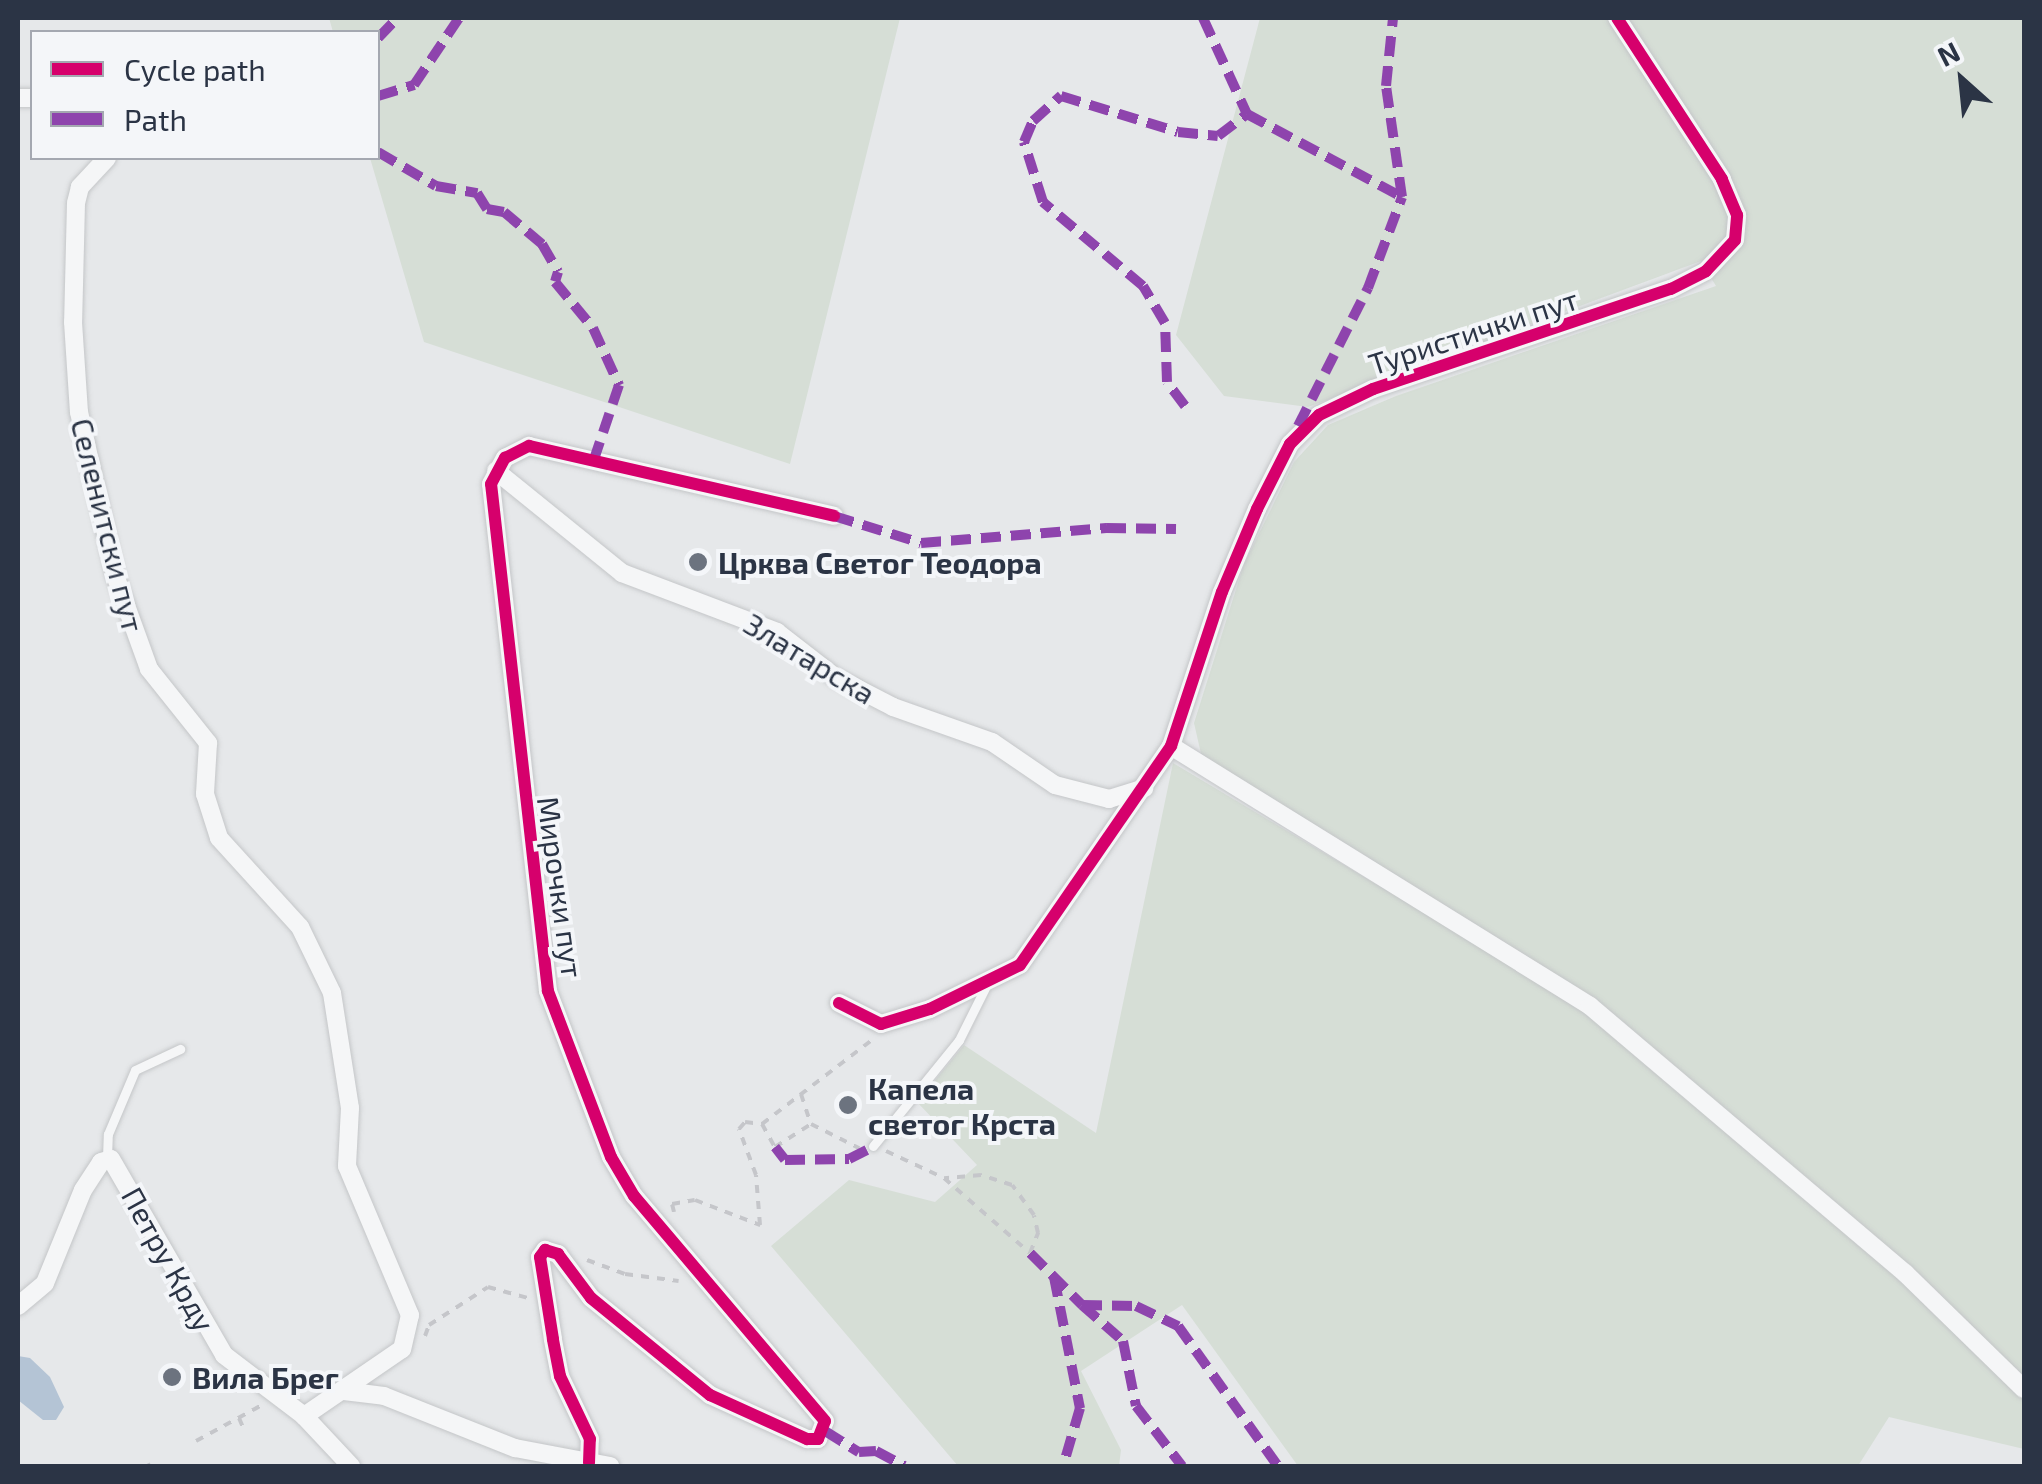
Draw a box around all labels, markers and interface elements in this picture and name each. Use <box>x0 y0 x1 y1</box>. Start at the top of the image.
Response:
legend <box>30 30 380 160</box>
north arrow <box>1912 30 2012 130</box>
text: N <box>1932 34 1965 73</box>
text: Cycle path <box>124 51 266 87</box>
text: Path <box>124 101 187 137</box>
street label: Туристички пут <box>1364 280 1582 382</box>
street label: Селенитски пут <box>64 415 152 635</box>
place label: Црква Светог Теодора <box>718 544 1042 580</box>
marker: Црква Светог Теодора <box>687 551 709 573</box>
street label: Златарска <box>738 605 882 711</box>
street label: Мирочки пут <box>530 794 592 980</box>
place label: Капела светог Крста <box>868 1070 1056 1140</box>
marker: Капела светог Крста <box>837 1094 859 1116</box>
street label: Петру Крду <box>115 1181 223 1337</box>
place label: Вила Брег <box>192 1359 339 1395</box>
marker: Вила Брег <box>161 1366 183 1388</box>

